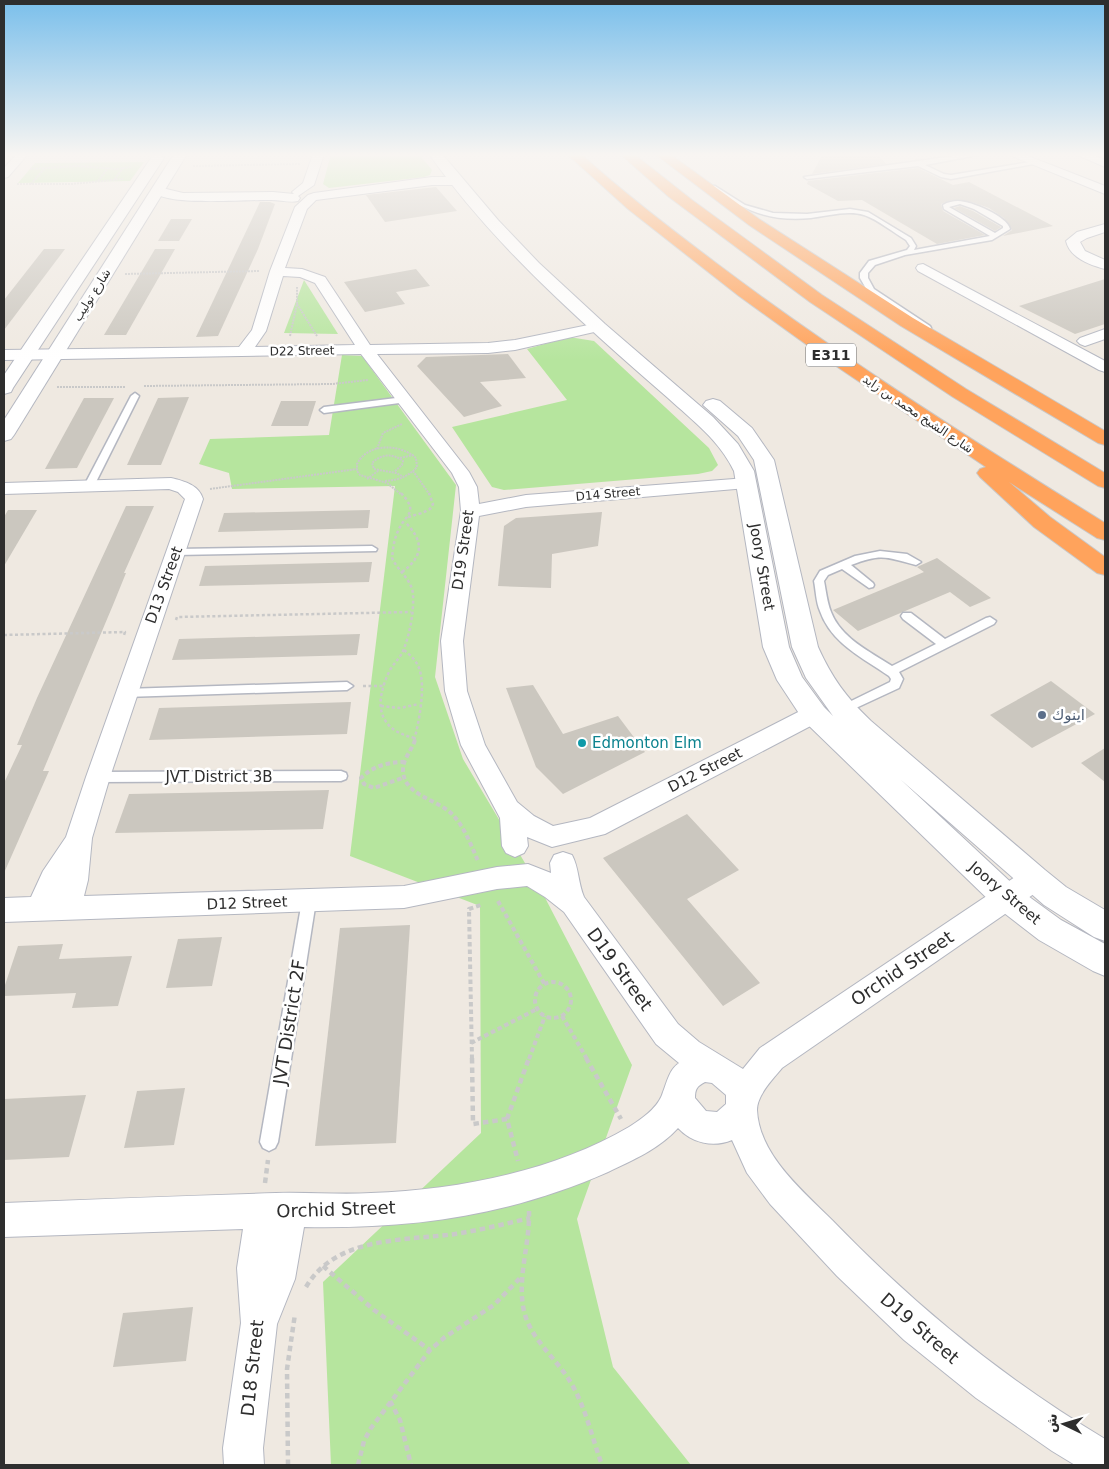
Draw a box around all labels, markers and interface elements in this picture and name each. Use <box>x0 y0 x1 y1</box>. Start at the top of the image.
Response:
street label: شارع توليب <box>70 266 114 324</box>
street label: D22 Street <box>269 343 335 359</box>
road number: E311 <box>806 344 856 366</box>
street label: شارع الشيخ محمد بن زايد <box>860 372 976 457</box>
street label: D14 Street <box>575 484 641 504</box>
street label: D19 Street <box>448 509 478 591</box>
street label: Joory Street <box>745 521 779 612</box>
street label: D13 Street <box>142 544 186 626</box>
place label: اينوك <box>1052 706 1085 724</box>
marker: اينوك <box>1036 709 1048 721</box>
place label: Edmonton Elm <box>592 734 702 752</box>
marker: Edmonton Elm <box>576 737 588 749</box>
street label: D12 Street <box>665 744 745 796</box>
street label: JVT District 3B <box>164 768 273 786</box>
street label: Joory Street <box>965 857 1045 928</box>
street label: D12 Street <box>206 893 288 913</box>
street label: D19 Street <box>583 924 657 1014</box>
street label: Orchid Street <box>847 926 957 1010</box>
street label: JVT District 2F <box>269 958 309 1087</box>
street label: Orchid Street <box>276 1196 396 1222</box>
street label: D19 Street <box>876 1288 964 1368</box>
street label: D18 Street <box>236 1319 268 1417</box>
north arrow <box>1039 1399 1089 1449</box>
text: ش <box>1042 1413 1060 1433</box>

